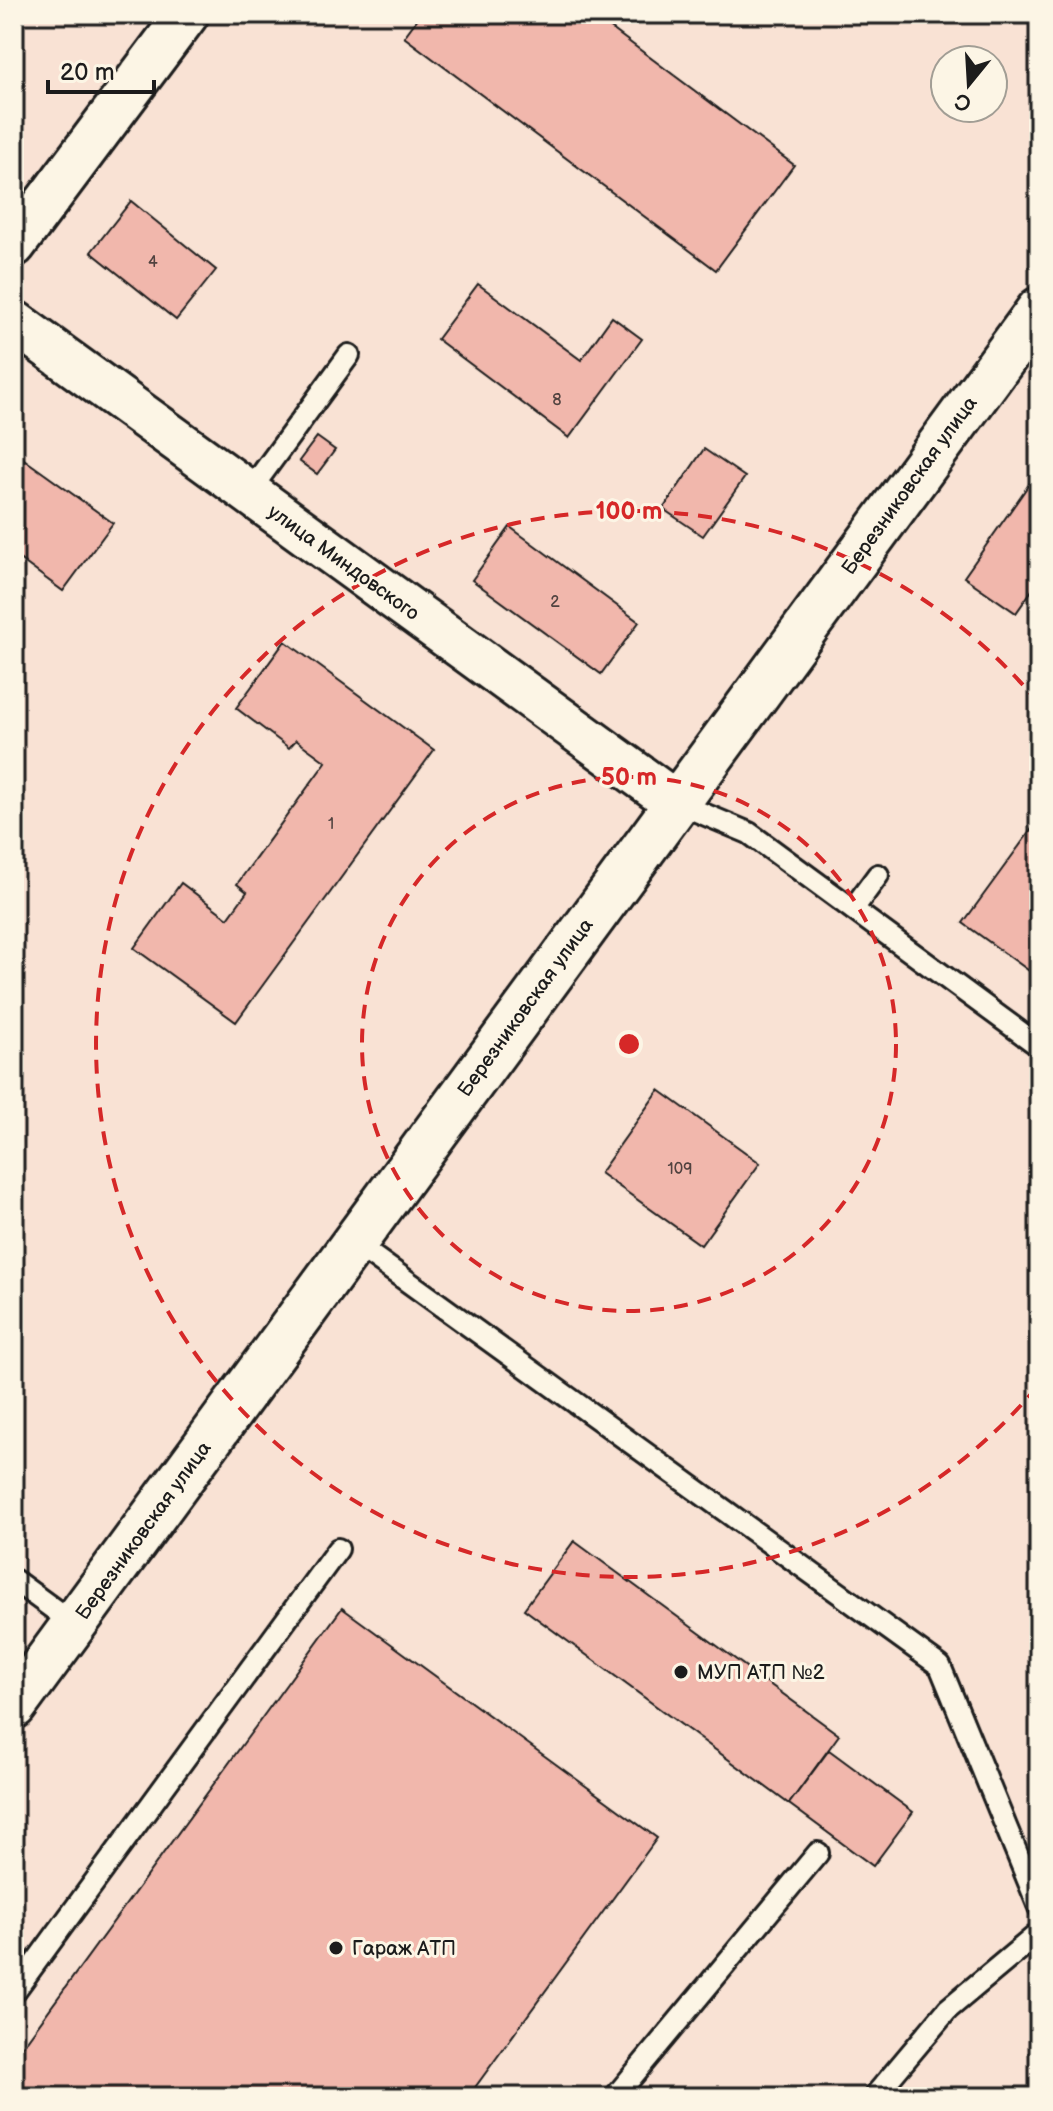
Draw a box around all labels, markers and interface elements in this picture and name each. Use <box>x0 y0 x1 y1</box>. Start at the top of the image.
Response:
scale bar <box>48 44 154 94</box>
north arrow <box>929 44 1009 124</box>
text: 20 m <box>60 58 115 87</box>
text: С <box>952 86 975 117</box>
house number: 4 <box>148 253 158 272</box>
house number: 8 <box>552 391 562 410</box>
street label: Березниковская улица <box>837 392 983 579</box>
text: 100 m <box>596 497 662 526</box>
street label: улица Миндовского <box>263 500 424 626</box>
house number: 2 <box>550 593 560 612</box>
text: 50 m <box>601 763 657 792</box>
house number: 1 <box>328 815 334 834</box>
street label: Березниковская улица <box>453 914 599 1101</box>
centre of rings <box>615 1030 643 1058</box>
house number: 109 <box>668 1160 692 1179</box>
street label: Березниковская улица <box>71 1437 217 1624</box>
place label: МУП АТП №2 <box>697 1661 825 1685</box>
marker: МУП АТП №2 <box>672 1663 690 1681</box>
place label: Гараж АТП <box>352 1937 456 1961</box>
marker: Гараж АТП <box>327 1939 345 1957</box>

